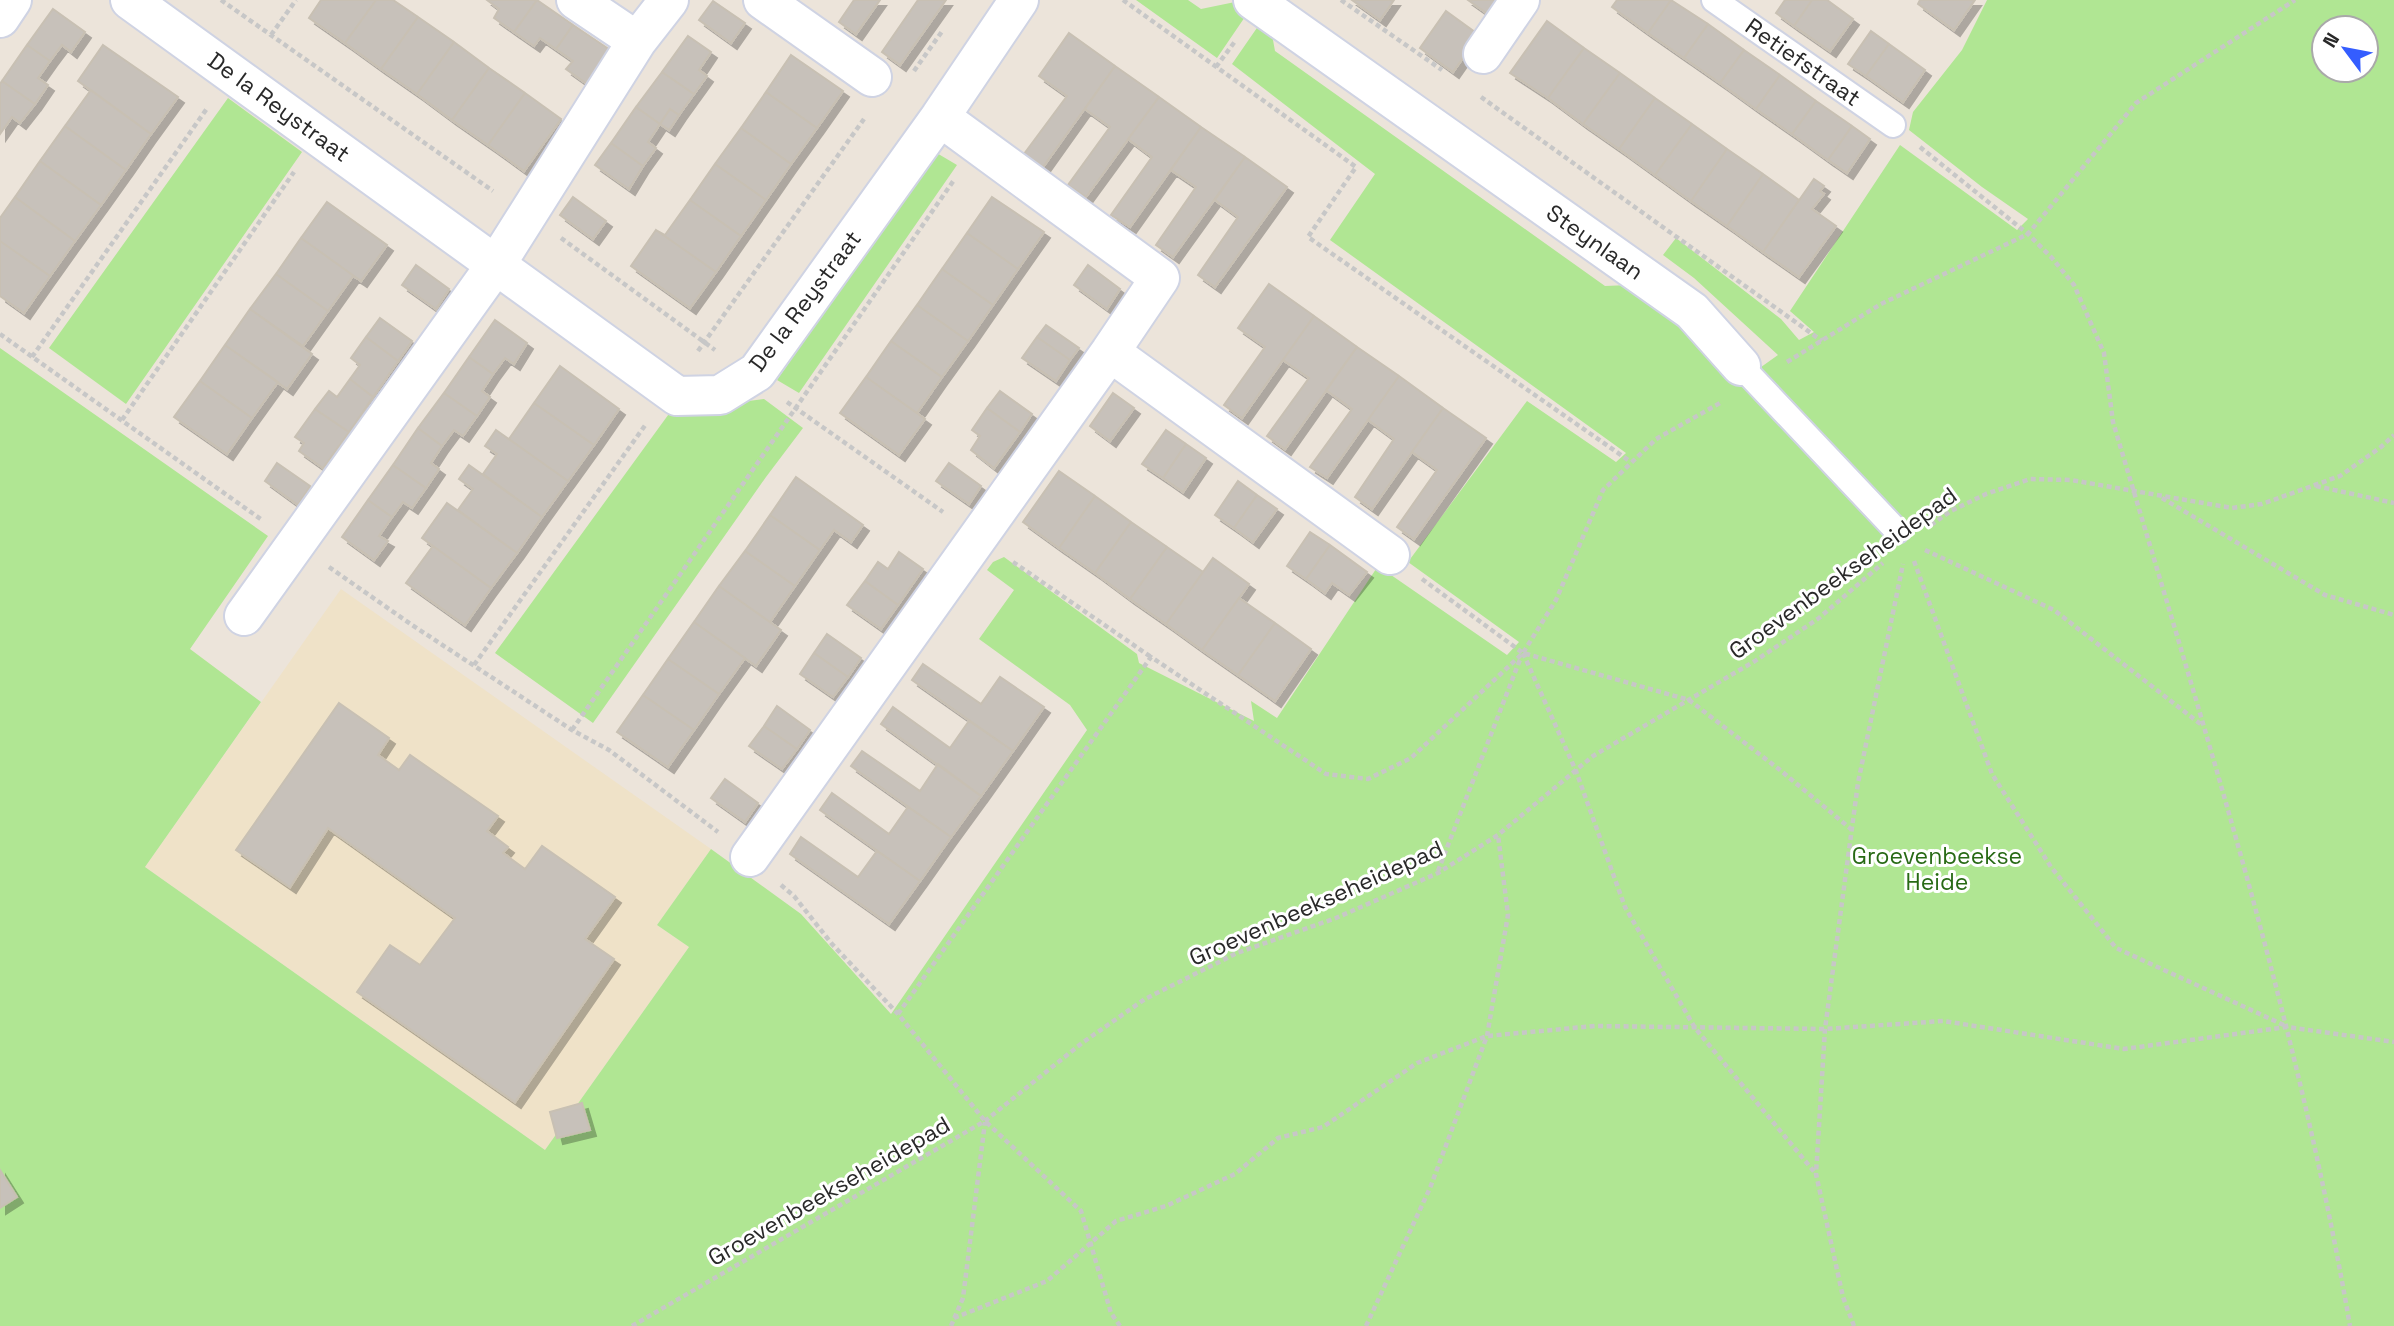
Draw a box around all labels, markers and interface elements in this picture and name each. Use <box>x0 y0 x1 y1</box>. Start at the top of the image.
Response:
street label: Retiefstraat <box>1739 11 1867 113</box>
north arrow <box>2310 14 2380 84</box>
text: N <box>2317 28 2345 52</box>
street label: De la Reystraat <box>202 45 356 169</box>
street label: Steynlaan <box>1540 198 1650 286</box>
street label: De la Reystraat <box>742 225 868 377</box>
street label: Groevenbeekseheidepad <box>1723 480 1963 666</box>
street label: Groevenbeekseheidepad <box>1184 833 1448 973</box>
park label: Groevenbeekse Heide <box>1852 841 2022 897</box>
street label: Groevenbeekseheidepad <box>703 1109 955 1273</box>

